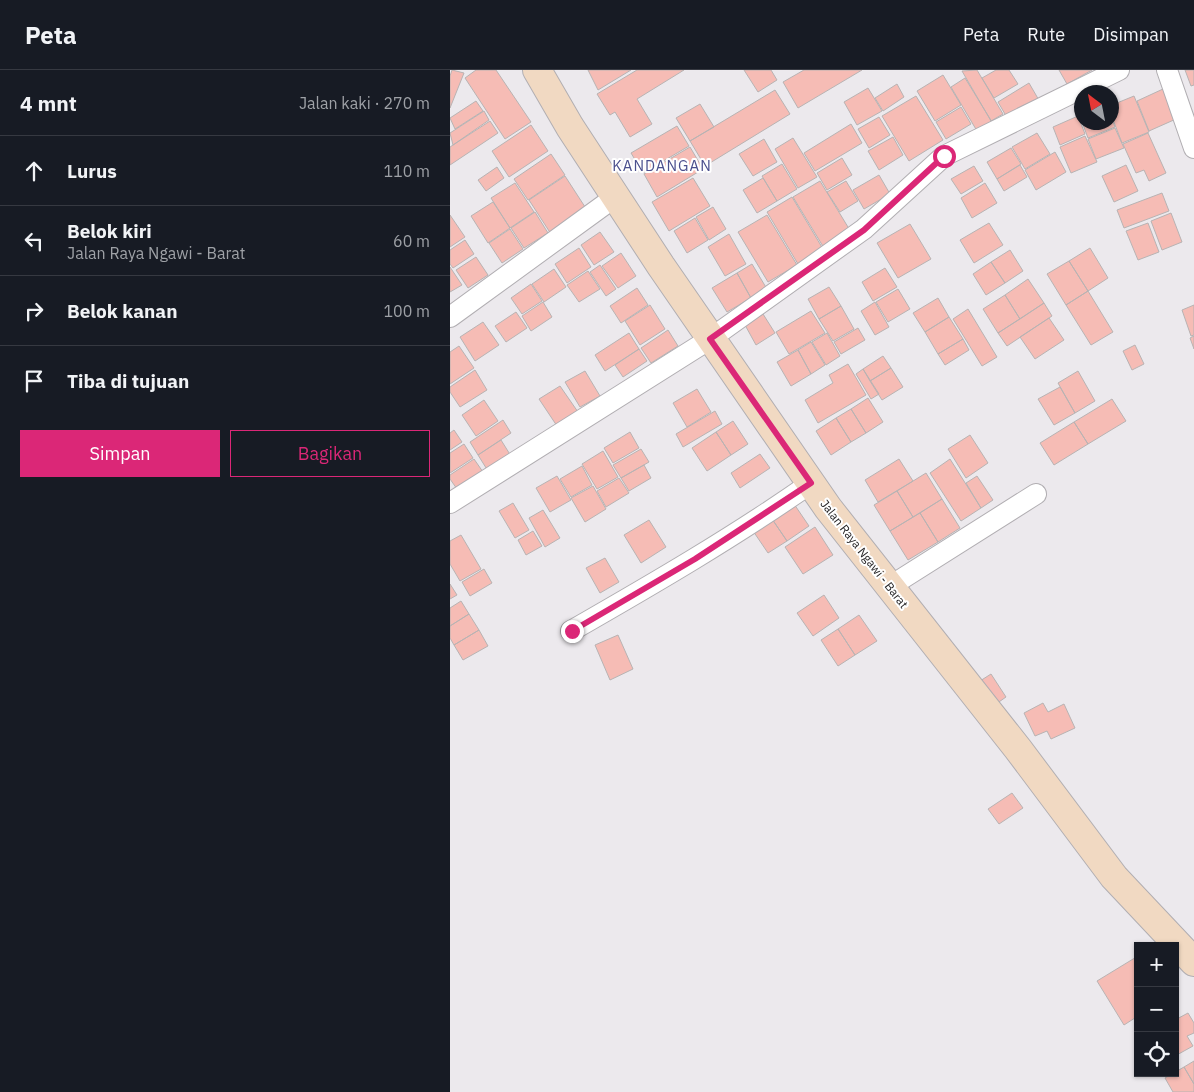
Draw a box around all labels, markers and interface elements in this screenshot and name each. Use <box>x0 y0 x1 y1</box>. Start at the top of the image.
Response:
text: Peta <box>25 19 77 51</box>
text: Peta <box>963 23 999 46</box>
text: Rute <box>1027 23 1065 46</box>
text: Disimpan <box>1093 23 1169 46</box>
north arrow <box>1074 85 1119 130</box>
text: 4 mnt <box>20 89 77 117</box>
text: Jalan kaki · 270 m <box>299 93 430 113</box>
route start <box>933 145 956 168</box>
district label: KANDANGAN <box>612 156 712 175</box>
icon: ahead <box>20 157 48 185</box>
text: Lurus <box>67 159 117 183</box>
text: 110 m <box>383 161 430 181</box>
text: Belok kiri <box>67 219 152 243</box>
icon: left <box>20 227 48 255</box>
text: 60 m <box>393 231 430 251</box>
text: Jalan Raya Ngawi - Barat <box>67 243 245 263</box>
icon: right <box>20 297 48 325</box>
text: Belok kanan <box>67 299 178 323</box>
text: 100 m <box>383 301 430 321</box>
icon: arrive <box>20 367 48 395</box>
text: Tiba di tujuan <box>67 369 189 393</box>
button: Simpan <box>20 430 220 477</box>
button: Bagikan <box>230 430 430 477</box>
street label: Jalan Raya Ngawi - Barat <box>817 496 912 611</box>
route end <box>561 620 584 643</box>
map controls <box>1134 942 1179 1077</box>
button: + <box>1134 942 1179 987</box>
button: − <box>1134 987 1179 1032</box>
button: locate <box>1134 1032 1179 1077</box>

